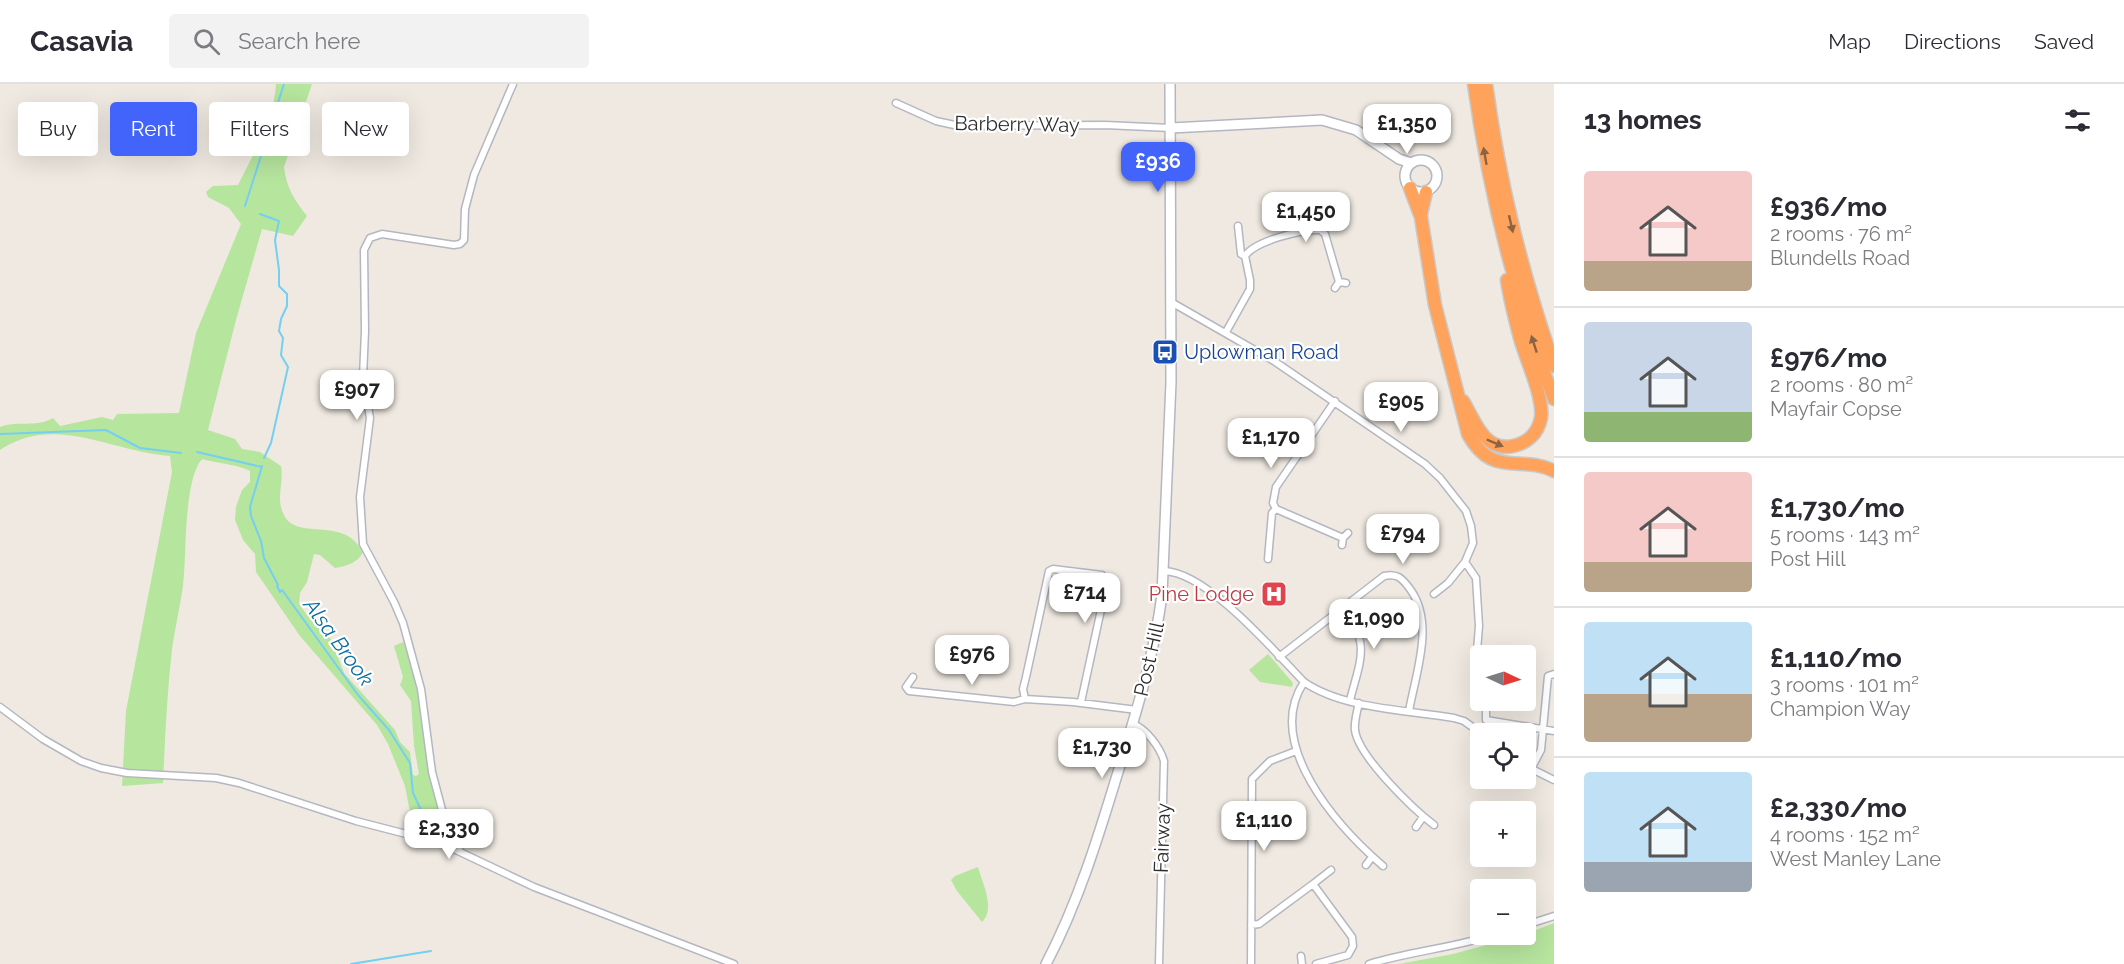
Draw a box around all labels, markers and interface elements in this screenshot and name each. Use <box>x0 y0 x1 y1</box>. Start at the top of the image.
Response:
search box <box>169 14 589 68</box>
text: Casavia <box>30 25 133 58</box>
icon: search <box>190 25 223 58</box>
text: Search here <box>238 28 360 54</box>
text: Map <box>1828 29 1871 54</box>
text: Directions <box>1904 29 2001 54</box>
text: Saved <box>2034 29 2094 54</box>
chip: Buy <box>18 102 98 156</box>
chip: Rent <box>110 102 197 156</box>
chip: Filters <box>209 102 310 156</box>
chip: New <box>322 102 409 156</box>
pin: £1,350 <box>1358 104 1456 155</box>
icon: filters <box>2061 104 2094 137</box>
text: 13 homes <box>1584 105 1702 135</box>
street label: Barberry Way <box>954 111 1080 137</box>
text: £1,350 <box>1377 111 1437 135</box>
pin: £936 <box>1122 142 1194 193</box>
one-way arrow <box>1480 146 1489 165</box>
text: £936 <box>1135 149 1181 173</box>
pin: £1,450 <box>1257 192 1355 243</box>
text: £936/mo <box>1770 192 1887 222</box>
icon: home <box>1632 195 1704 267</box>
text: £1,450 <box>1276 199 1336 223</box>
one-way arrow <box>1506 215 1516 233</box>
text: 2 rooms · 76 m² <box>1770 222 1912 246</box>
text: Blundells Road <box>1770 246 1910 270</box>
one-way arrow <box>1529 335 1538 353</box>
bus stop icon: Uplowman Road <box>1150 337 1180 367</box>
place label: Uplowman Road <box>1184 340 1339 364</box>
text: £976/mo <box>1770 343 1887 373</box>
icon: home <box>1632 346 1704 418</box>
pin: £907 <box>321 370 393 421</box>
text: 2 rooms · 80 m² <box>1770 373 1913 397</box>
text: £907 <box>334 377 380 401</box>
pin: £905 <box>1365 382 1437 433</box>
text: £905 <box>1378 389 1424 413</box>
text: Mayfair Copse <box>1770 397 1902 421</box>
pin: £1,170 <box>1222 418 1320 469</box>
text: £1,170 <box>1242 425 1300 449</box>
one-way arrow <box>1486 438 1504 448</box>
text: £1,730/mo <box>1770 493 1905 523</box>
icon: home <box>1632 496 1704 568</box>
pin: £794 <box>1367 514 1439 565</box>
text: £794 <box>1380 521 1426 545</box>
text: 5 rooms · 143 m² <box>1770 523 1920 547</box>
text: Post Hill <box>1770 547 1846 571</box>
pin: £714 <box>1049 573 1121 624</box>
hospital icon: Pine Lodge <box>1259 579 1289 609</box>
text: £714 <box>1063 580 1107 604</box>
place label: Pine Lodge <box>1149 582 1254 606</box>
water label: Alsa Brook <box>298 592 379 691</box>
pin: £1,090 <box>1325 599 1423 650</box>
text: £1,090 <box>1343 606 1405 630</box>
street label: Post Hill <box>1129 619 1169 699</box>
pin: £976 <box>936 635 1008 686</box>
text: £976 <box>949 642 995 666</box>
text: £1,110/mo <box>1770 643 1902 673</box>
north arrow <box>1470 645 1536 711</box>
map controls <box>1470 645 1536 945</box>
icon: home <box>1632 646 1704 718</box>
text: 3 rooms · 101 m² <box>1770 673 1919 697</box>
text: Champion Way <box>1770 697 1911 721</box>
button: locate <box>1470 723 1536 789</box>
pin: £1,730 <box>1053 728 1151 779</box>
text: £1,730 <box>1072 735 1132 759</box>
text: £2,330/mo <box>1770 793 1907 823</box>
icon: home <box>1632 796 1704 868</box>
pin: £1,110 <box>1215 801 1313 852</box>
button: + <box>1470 801 1536 867</box>
street label: Fairway <box>1149 802 1175 873</box>
text: £1,110 <box>1235 808 1293 832</box>
pin: £2,330 <box>400 809 498 860</box>
text: £2,330 <box>418 816 480 840</box>
text: 4 rooms · 152 m² <box>1770 823 1920 847</box>
text: West Manley Lane <box>1770 847 1941 871</box>
button: − <box>1470 879 1536 945</box>

